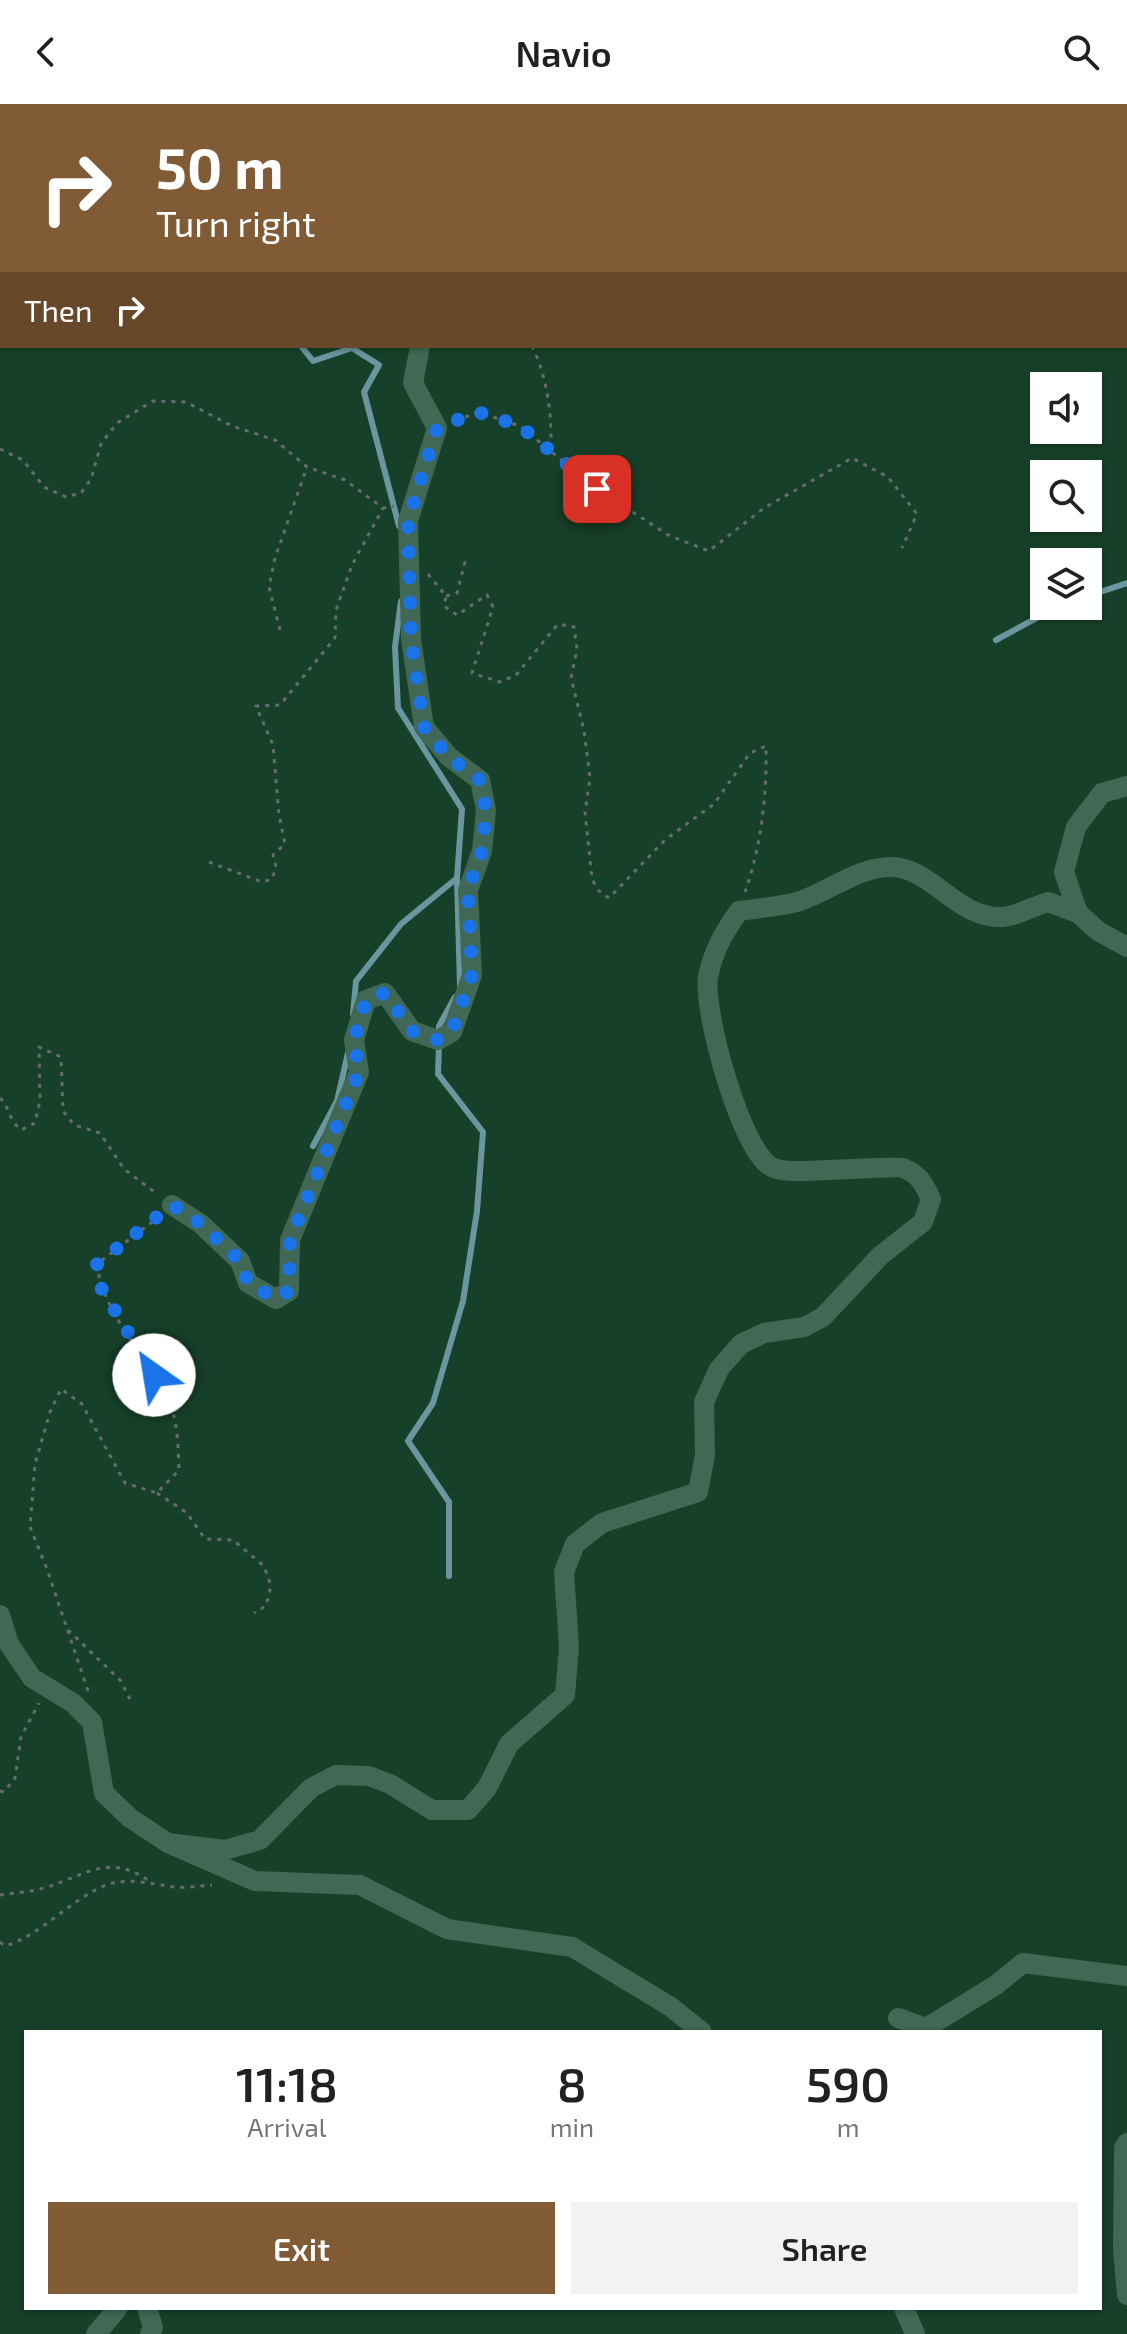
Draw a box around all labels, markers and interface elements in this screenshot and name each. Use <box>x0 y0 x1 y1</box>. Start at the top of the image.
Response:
icon: back <box>24 30 68 74</box>
icon: search <box>1059 30 1103 74</box>
text: Navio <box>515 31 612 74</box>
text: 50 m <box>156 133 284 200</box>
icon: right <box>24 136 128 240</box>
text: Turn right <box>156 201 316 244</box>
icon: right <box>108 288 152 332</box>
text: Then <box>24 292 92 328</box>
map controls <box>1030 372 1102 620</box>
button: sound <box>1030 372 1102 444</box>
pin <box>563 455 631 523</box>
button: search <box>1030 460 1102 532</box>
icon: arrive <box>575 467 619 511</box>
button: layers <box>1030 548 1102 620</box>
position arrow <box>112 1333 196 1417</box>
text: 11:18 <box>236 2054 338 2112</box>
text: 8 <box>557 2054 587 2112</box>
text: 590 <box>806 2054 890 2112</box>
text: Arrival <box>247 2111 326 2142</box>
text: min <box>550 2111 594 2142</box>
text: m <box>837 2111 859 2142</box>
button: Exit <box>48 2202 555 2294</box>
button: Share <box>571 2202 1078 2294</box>

